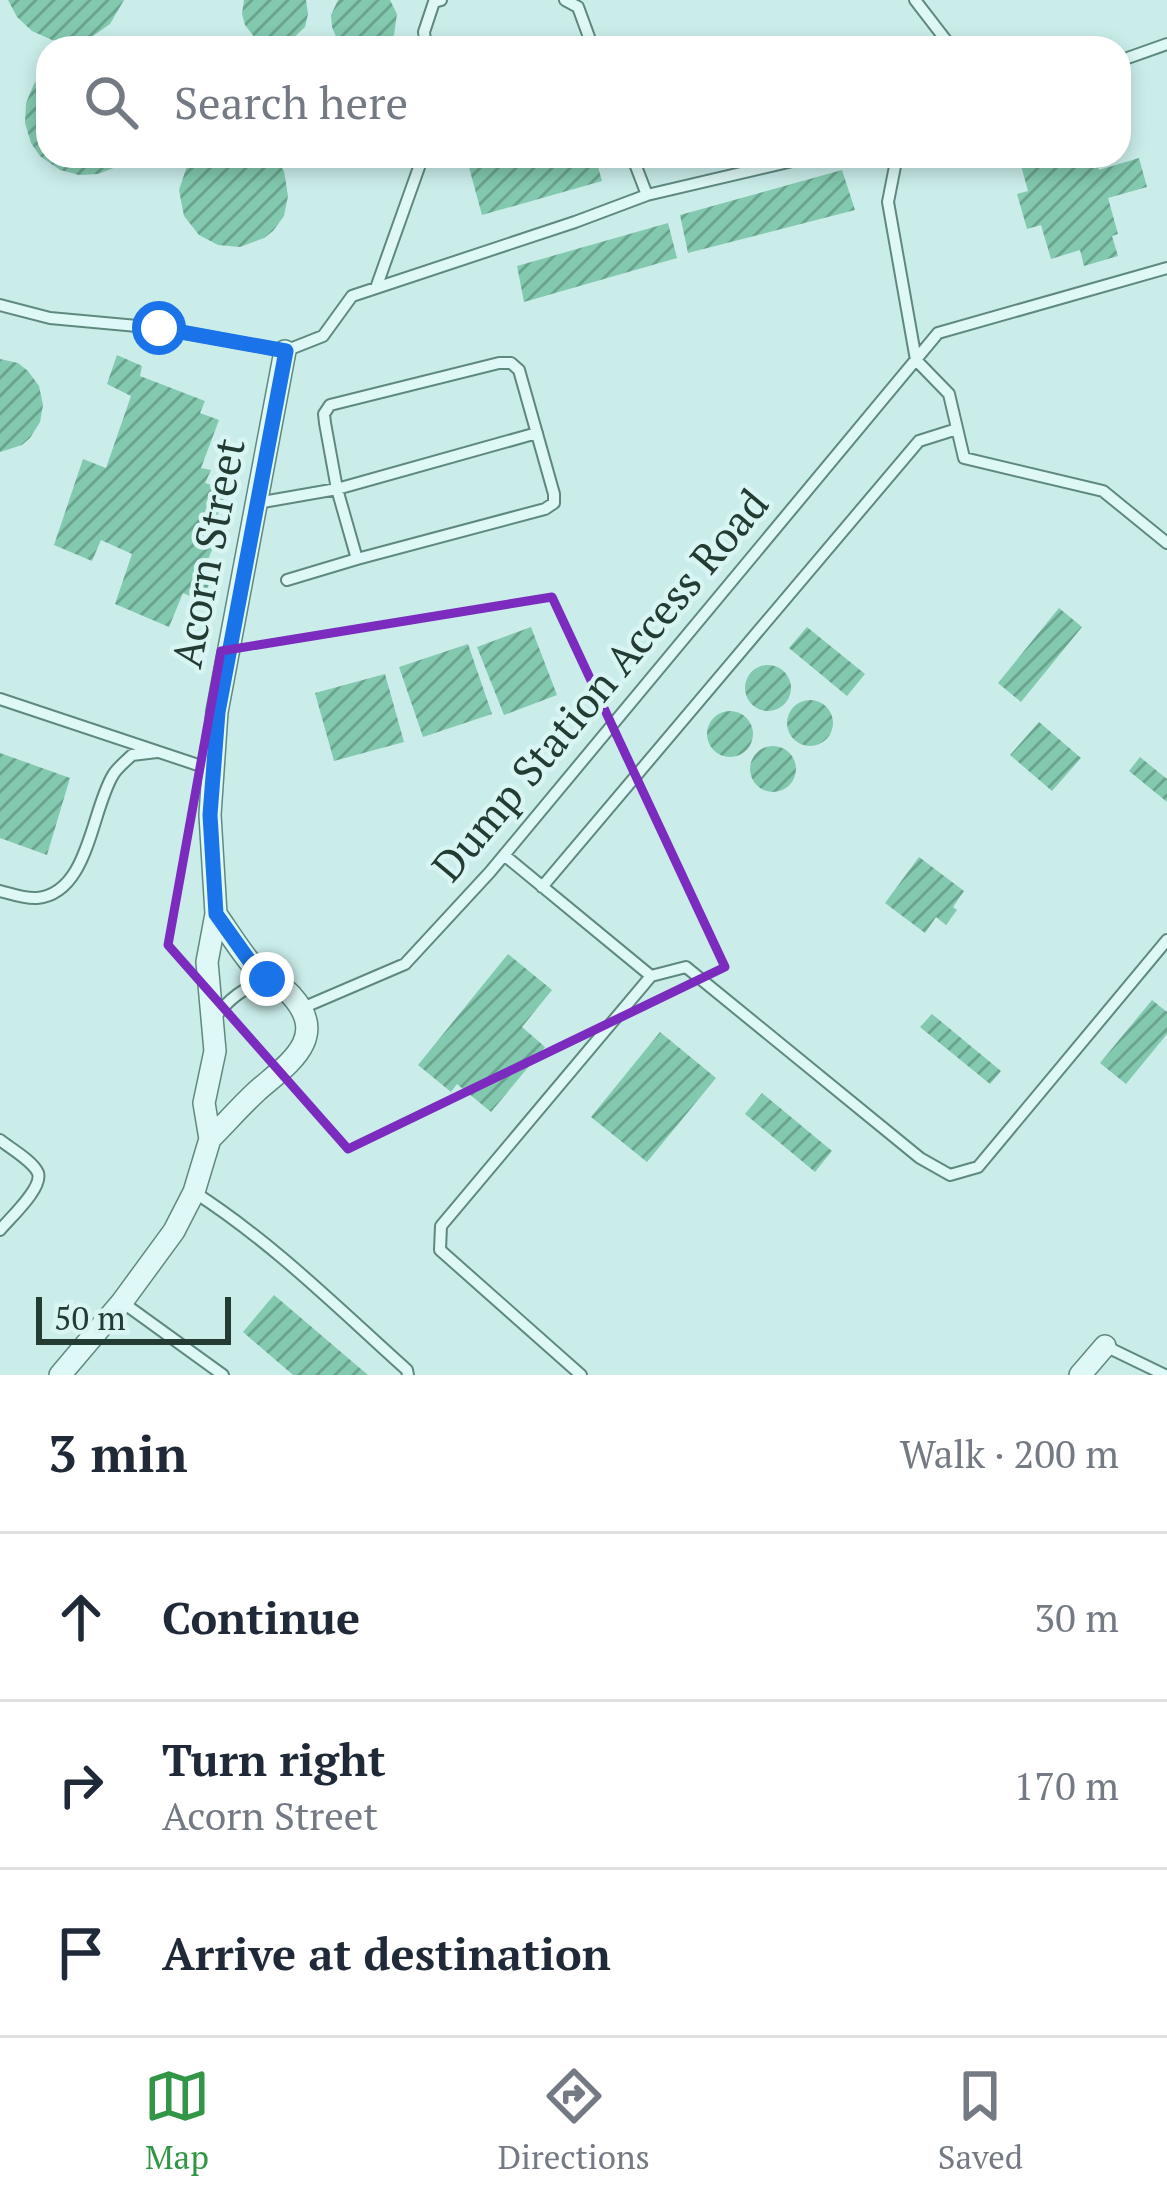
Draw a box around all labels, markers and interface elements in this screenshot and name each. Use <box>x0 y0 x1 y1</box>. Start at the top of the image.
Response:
search box <box>36 36 1131 168</box>
icon: search <box>78 69 144 135</box>
text: Search here <box>174 72 408 132</box>
route start <box>132 301 186 355</box>
street label: Acorn Street <box>157 433 257 672</box>
street label: Dump Station Access Road <box>419 477 780 892</box>
route end <box>240 952 294 1006</box>
scale bar <box>36 1291 231 1344</box>
text: 50 m <box>54 1296 126 1339</box>
text: 3 min <box>48 1419 188 1487</box>
text: Walk · 200 m <box>900 1427 1119 1479</box>
icon: ahead <box>48 1584 114 1650</box>
text: Continue <box>162 1587 360 1647</box>
text: 30 m <box>1034 1591 1119 1643</box>
text: Turn right <box>162 1729 386 1789</box>
icon: right <box>48 1752 114 1818</box>
text: 170 m <box>1014 1759 1119 1811</box>
text: Acorn Street <box>162 1789 378 1841</box>
icon: arrive <box>48 1920 114 1986</box>
text: Arrive at destination <box>162 1923 611 1983</box>
tab: Map <box>144 2063 210 2178</box>
tab: Directions <box>498 2063 650 2178</box>
tab: Saved <box>938 2063 1023 2178</box>

